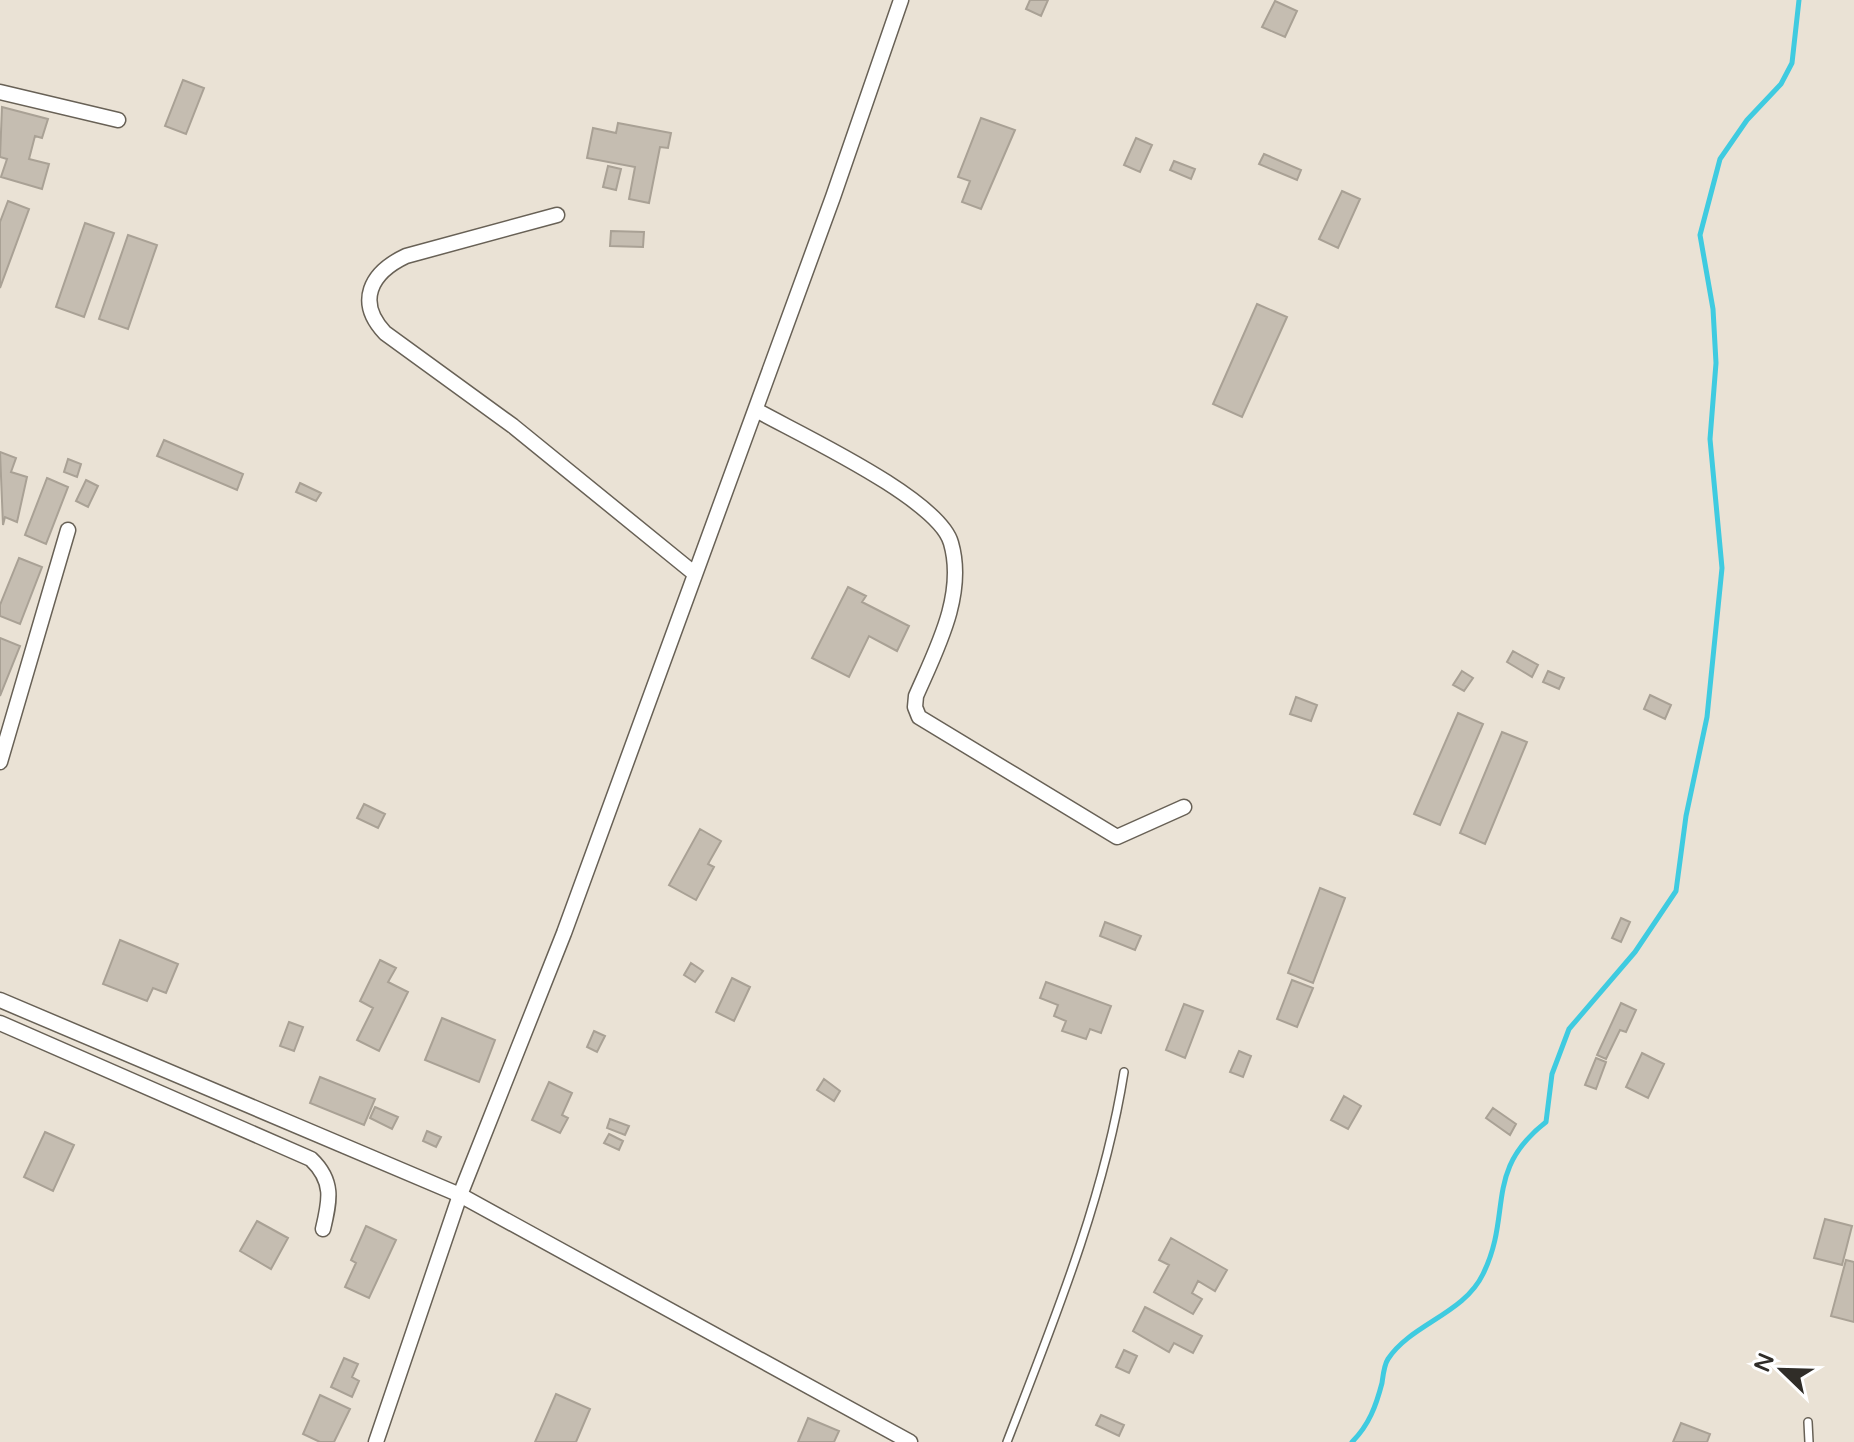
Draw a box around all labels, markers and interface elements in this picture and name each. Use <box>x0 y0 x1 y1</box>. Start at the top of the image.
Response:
north arrow <box>1742 1330 1822 1410</box>
text: N <box>1749 1349 1780 1376</box>

